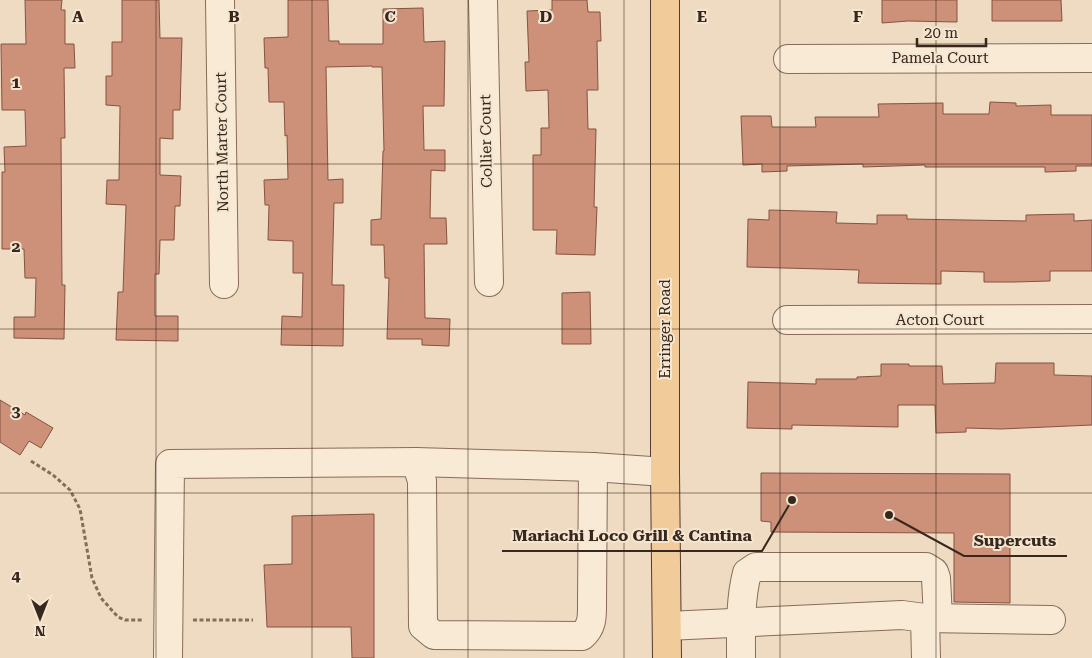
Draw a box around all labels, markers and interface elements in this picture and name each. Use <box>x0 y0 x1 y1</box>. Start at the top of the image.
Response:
text: A <box>72 7 84 26</box>
text: B <box>228 7 240 26</box>
text: C <box>384 7 396 26</box>
text: D <box>540 7 553 26</box>
text: E <box>697 7 707 26</box>
text: F <box>853 7 863 26</box>
scale bar <box>917 15 986 47</box>
text: 20 m <box>924 24 959 42</box>
street label: Pamela Court <box>891 49 989 67</box>
street label: North Marter Court <box>212 71 232 212</box>
text: 1 <box>12 73 21 92</box>
street label: Collier Court <box>476 94 496 188</box>
text: 2 <box>12 237 21 256</box>
street label: Erringer Road <box>656 279 674 379</box>
street label: Acton Court <box>896 311 985 329</box>
text: 3 <box>12 402 21 421</box>
callout: Mariachi Loco Grill & Cantina <box>502 520 762 551</box>
callout: Supercuts <box>964 525 1067 556</box>
text: Mariachi Loco Grill & Cantina <box>512 526 752 545</box>
text: Supercuts <box>974 531 1056 550</box>
text: 4 <box>12 566 21 585</box>
north arrow <box>15 593 65 643</box>
text: N <box>34 623 45 639</box>

